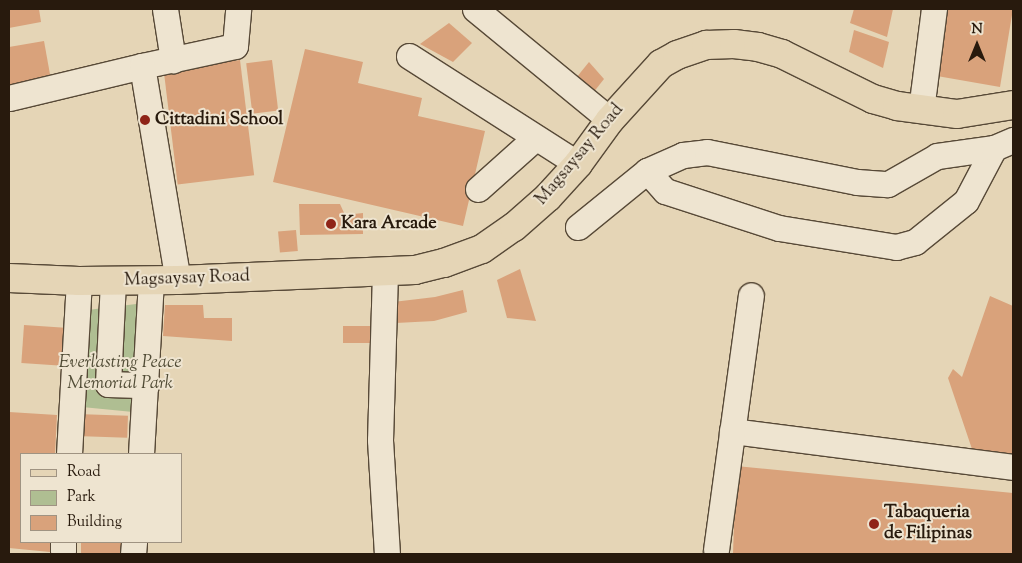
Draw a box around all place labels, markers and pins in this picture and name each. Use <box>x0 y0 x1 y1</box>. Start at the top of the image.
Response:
place label: Cittadini School <box>155 109 283 131</box>
marker: Cittadini School <box>139 114 151 126</box>
place label: Kara Arcade <box>341 213 437 235</box>
marker: Kara Arcade <box>325 218 337 230</box>
place label: Tabaqueria de Filipinas <box>884 503 972 546</box>
marker: Tabaqueria de Filipinas <box>868 518 880 530</box>

